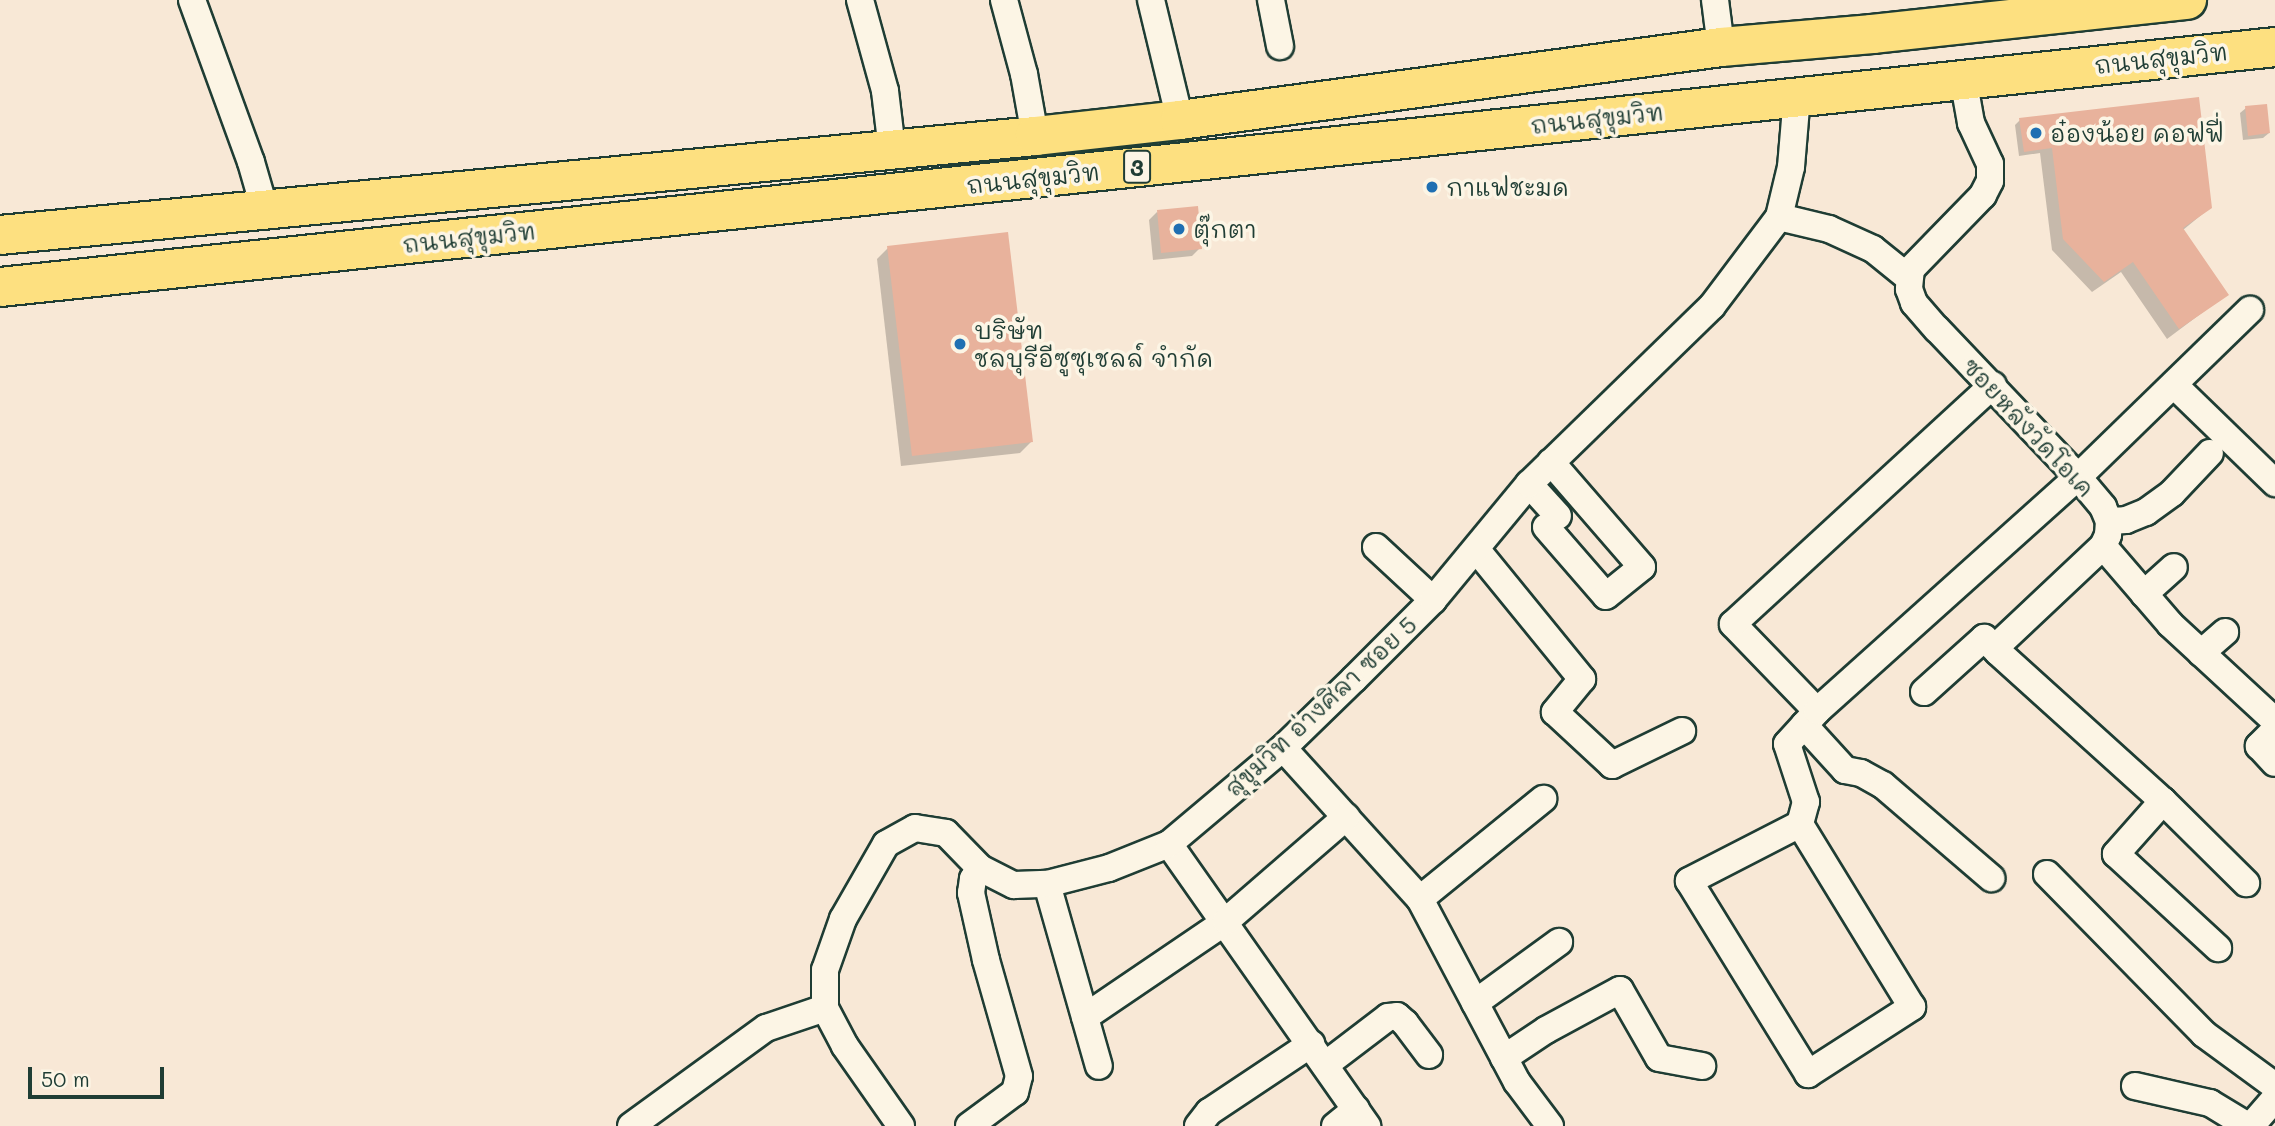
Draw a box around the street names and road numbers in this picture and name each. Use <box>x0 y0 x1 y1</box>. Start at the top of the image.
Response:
street label: ถนนสุขุมวิท <box>2093 37 2229 79</box>
street label: ถนนสุขุมวิท <box>1529 97 1665 139</box>
road number: 3 <box>1123 148 1151 186</box>
street label: ถนนสุขุมวิท <box>965 157 1101 199</box>
street label: ถนนสุขุมวิท <box>401 216 537 258</box>
street label: ซอยหลังวัดโอเค <box>1957 351 2101 503</box>
street label: สุขุมวิท อ่างศิลา ซอย 5 <box>1218 610 1422 802</box>

